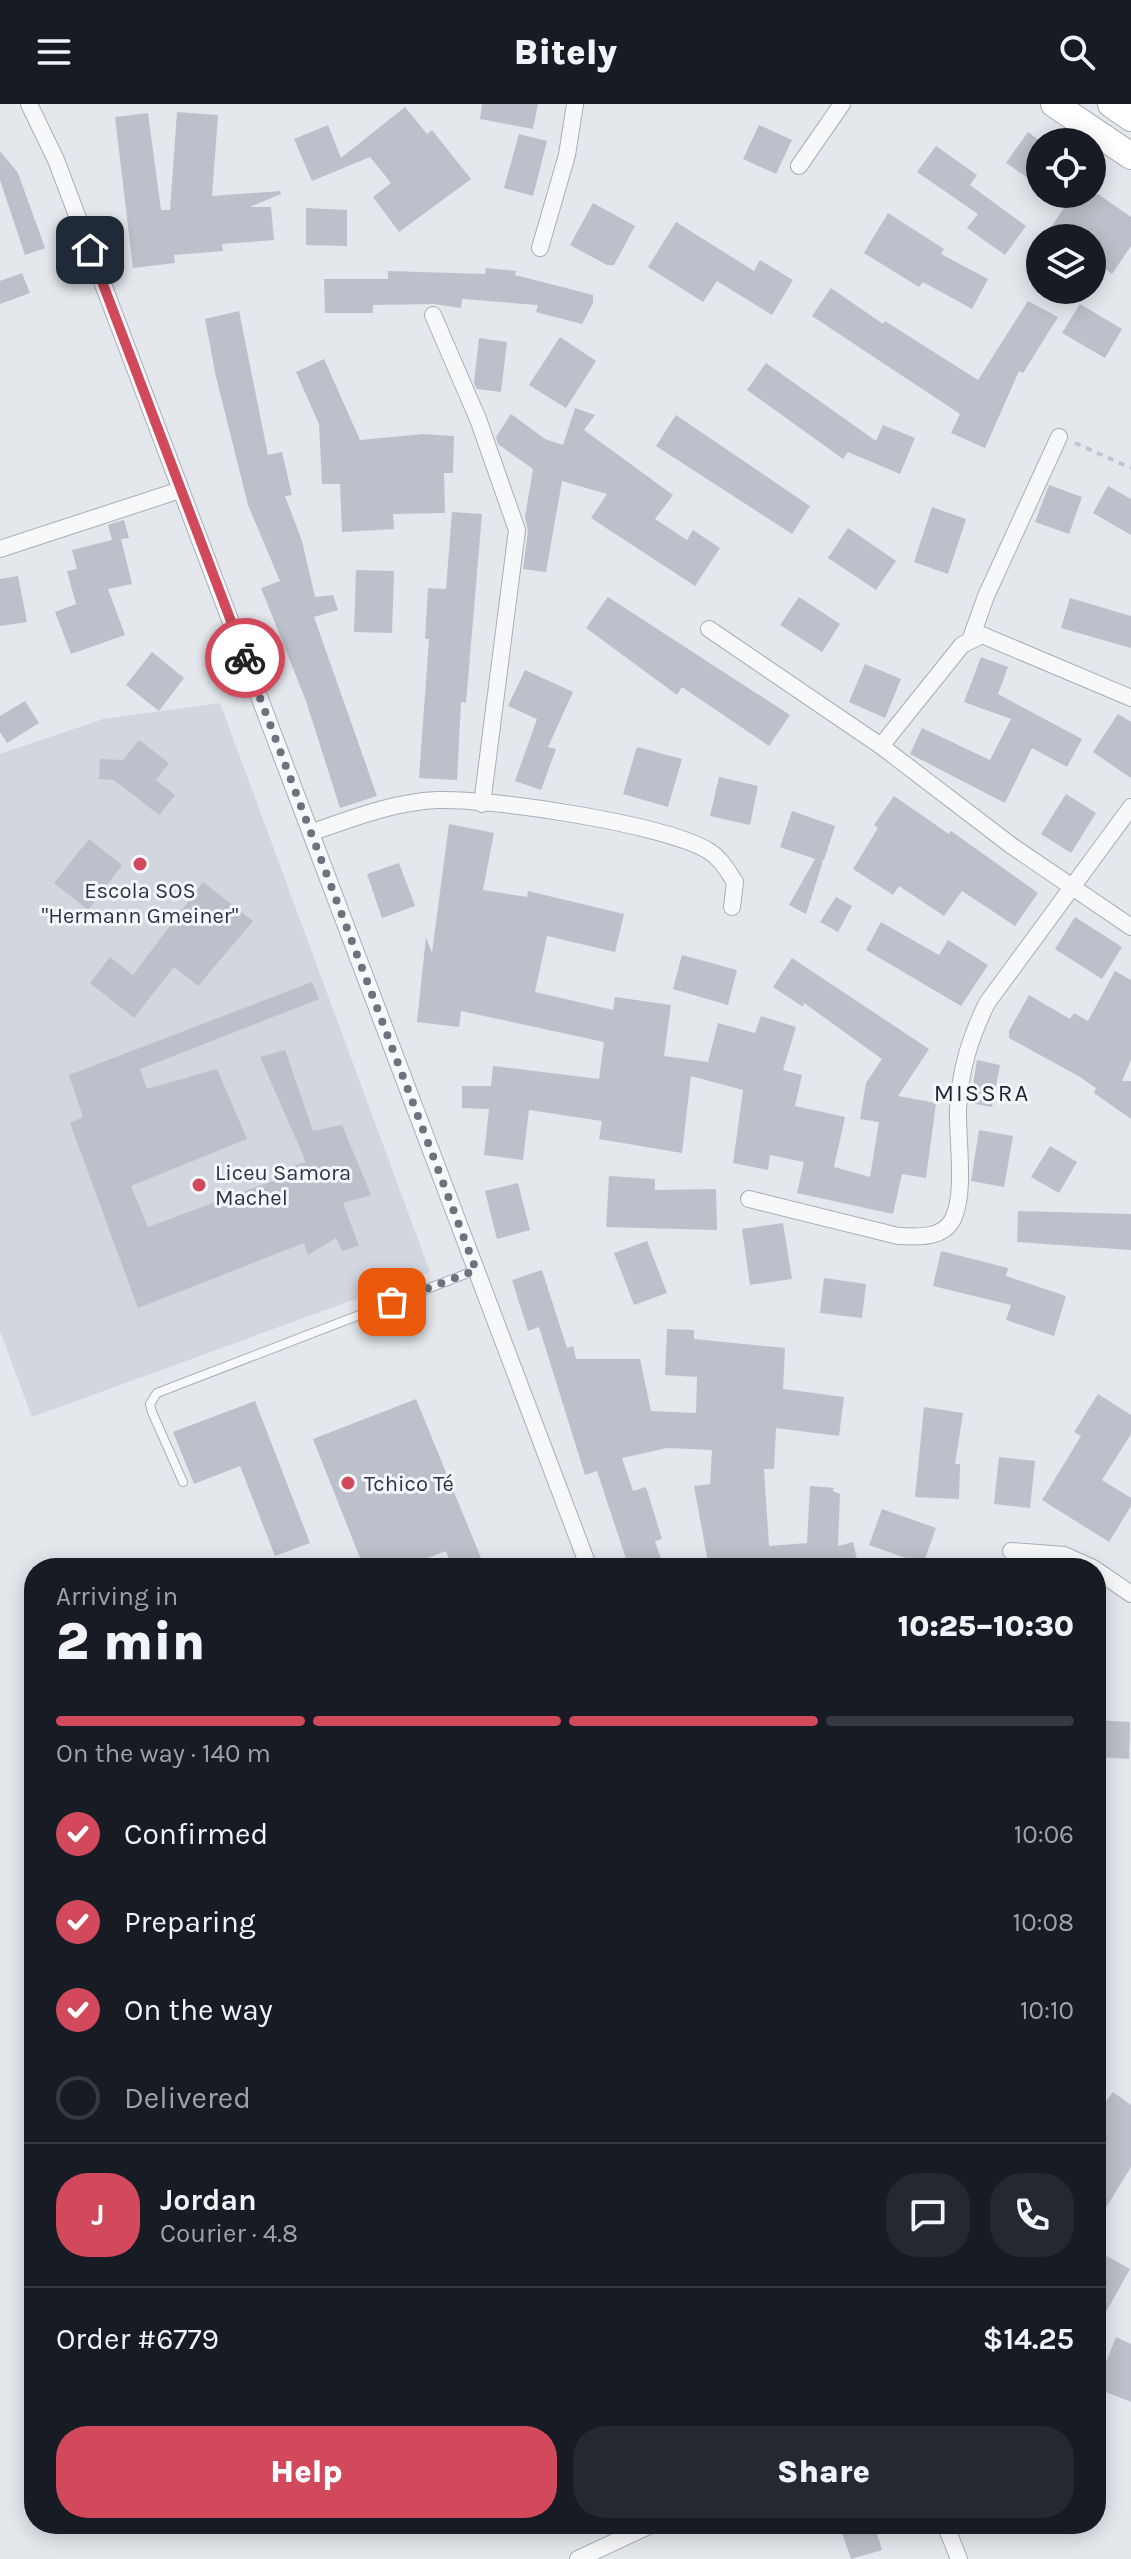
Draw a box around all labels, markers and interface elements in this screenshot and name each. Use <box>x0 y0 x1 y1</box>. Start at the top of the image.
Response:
icon: menu <box>32 30 76 74</box>
icon: search <box>1055 30 1099 74</box>
text: Bitely <box>514 31 617 73</box>
map controls <box>1026 128 1106 304</box>
button: locate <box>1026 128 1106 208</box>
pin <box>56 216 124 284</box>
button: layers <box>1026 224 1106 304</box>
icon: home <box>68 228 112 272</box>
courier <box>205 618 285 698</box>
icon: bike <box>223 636 267 680</box>
marker: Escola SOS "Hermann Gmeiner" <box>131 855 149 873</box>
place label: Escola SOS "Hermann Gmeiner" <box>42 878 239 929</box>
district label: MISSRA <box>934 1079 1030 1107</box>
place label: Liceu Samora Machel <box>215 1160 351 1211</box>
marker: Liceu Samora Machel <box>190 1176 208 1194</box>
pin <box>358 1268 426 1336</box>
icon: bag <box>370 1280 414 1324</box>
place label: Tchico Té <box>364 1471 454 1497</box>
marker: Tchico Té <box>339 1474 357 1492</box>
text: Arriving in <box>56 1581 178 1612</box>
text: 10:25–10:30 <box>898 1608 1074 1644</box>
text: 2 min <box>56 1611 205 1672</box>
text: On the way · 140 m <box>56 1738 271 1769</box>
icon: check <box>56 1812 100 1856</box>
text: Confirmed <box>124 1816 268 1852</box>
text: 10:06 <box>1014 1819 1074 1850</box>
icon: check <box>56 1900 100 1944</box>
text: Preparing <box>124 1904 256 1940</box>
text: 10:08 <box>1013 1907 1074 1938</box>
icon: check <box>56 1988 100 2032</box>
text: On the way <box>124 1992 273 2028</box>
text: 10:10 <box>1020 1995 1074 2026</box>
text: Delivered <box>124 2080 251 2116</box>
button: chat <box>886 2173 970 2257</box>
button: phone <box>990 2173 1074 2257</box>
text: Jordan <box>160 2182 257 2218</box>
text: J <box>91 2197 105 2233</box>
text: Courier · 4.8 <box>160 2218 298 2249</box>
text: Order #6779 <box>56 2321 219 2357</box>
text: $14.25 <box>983 2321 1074 2357</box>
button: Help <box>56 2426 557 2518</box>
button: Share <box>573 2426 1074 2518</box>

